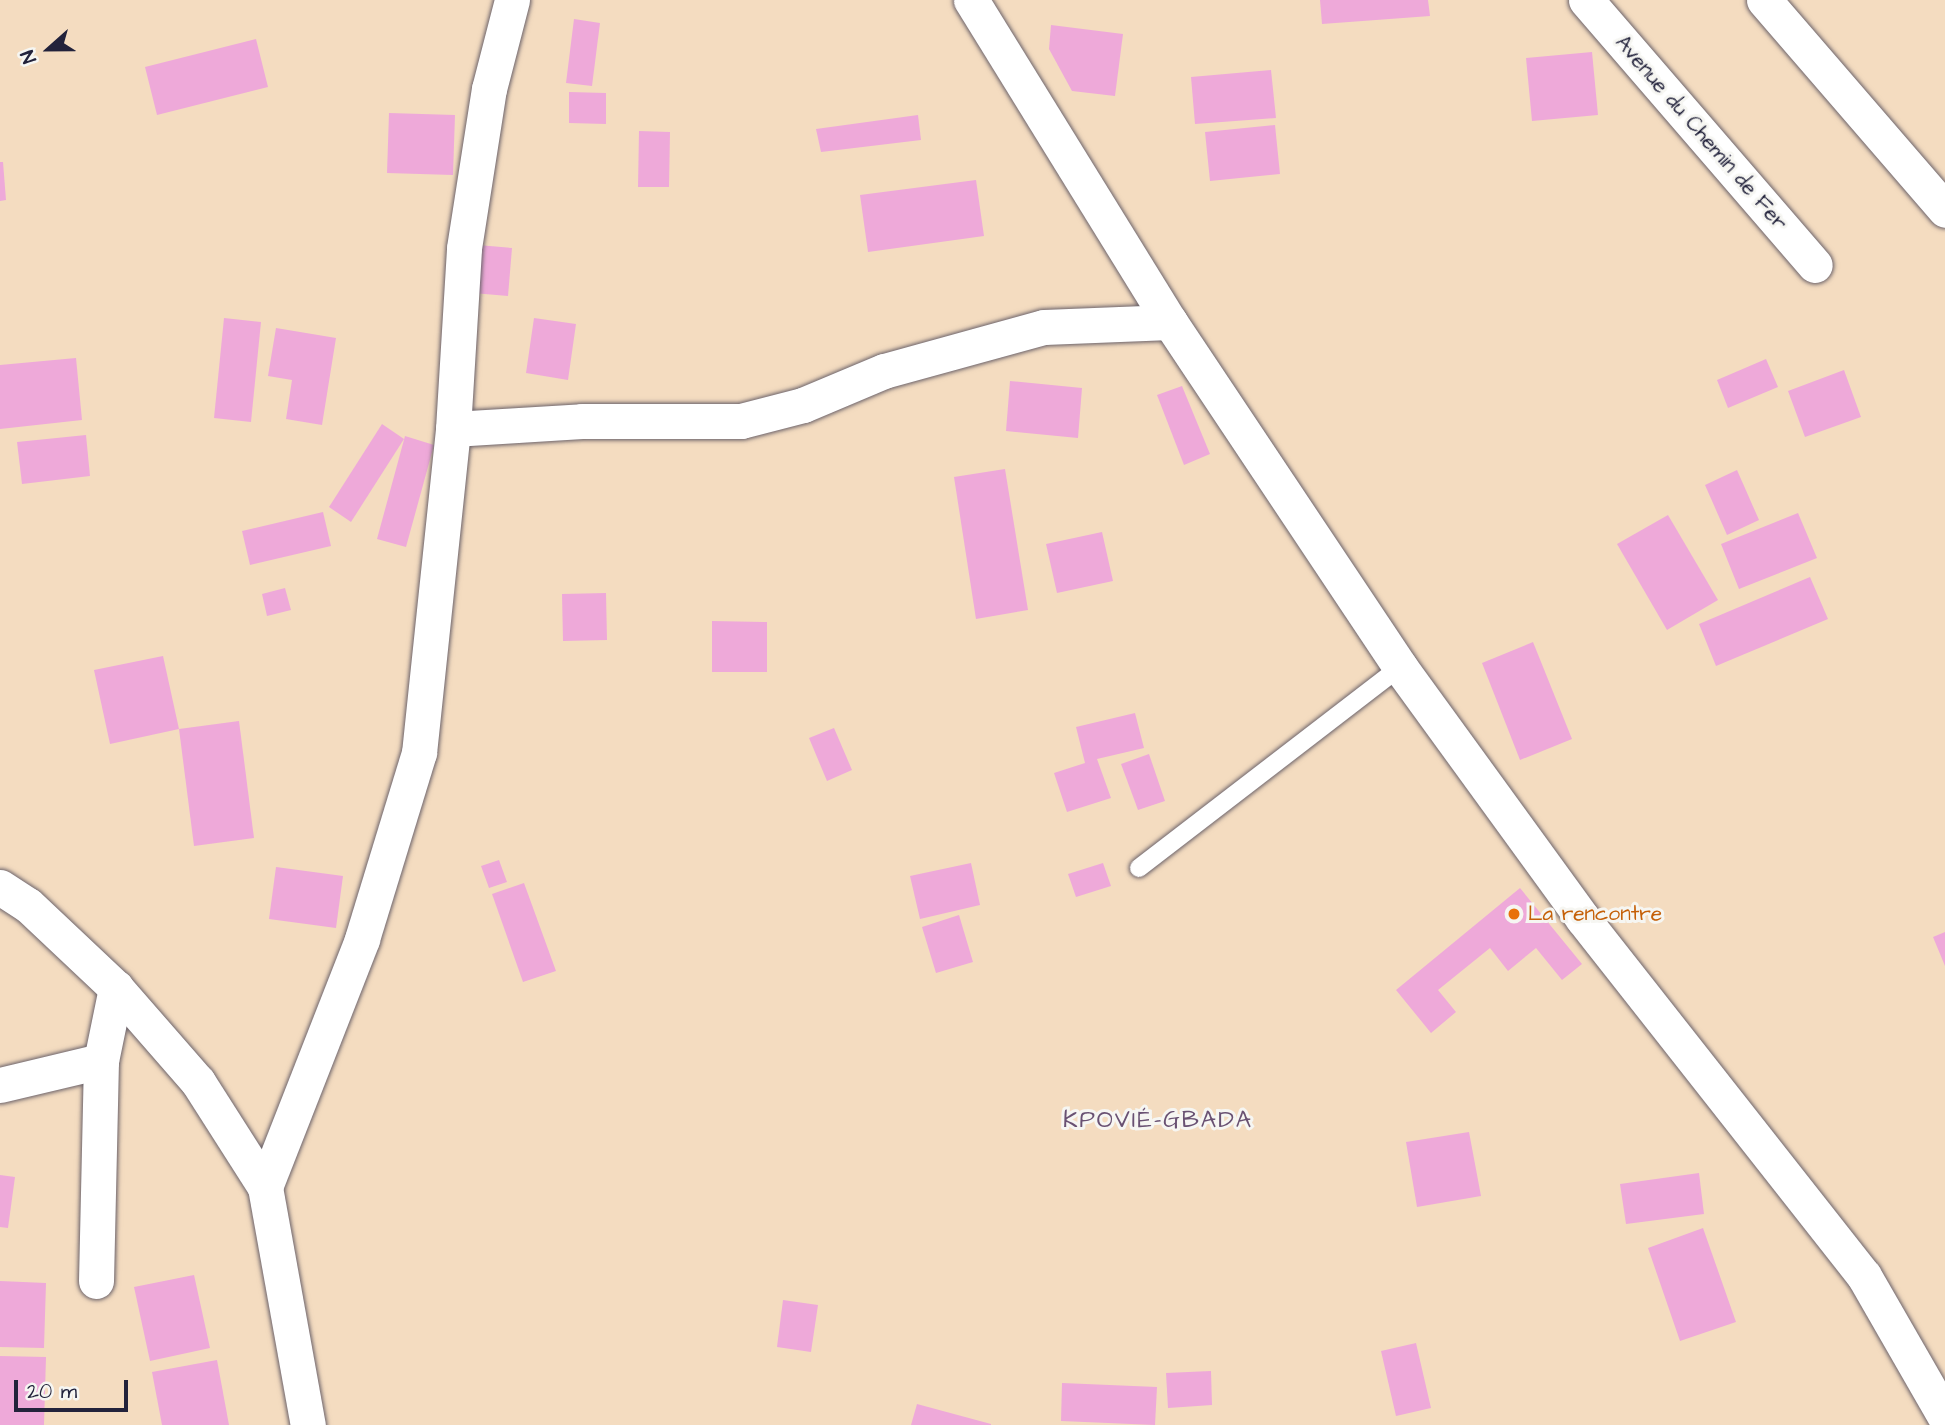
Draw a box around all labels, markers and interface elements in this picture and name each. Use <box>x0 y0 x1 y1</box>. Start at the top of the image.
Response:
north arrow <box>14 14 84 84</box>
street label: Avenue du Chemin de Fer <box>1610 31 1792 235</box>
text: N <box>14 46 44 67</box>
place label: La rencontre <box>1528 901 1662 927</box>
marker: La rencontre <box>1506 906 1522 922</box>
district label: KPOVIÉ-GBADA <box>1064 1107 1252 1135</box>
scale bar <box>18 1366 131 1410</box>
text: 20 m <box>27 1377 77 1406</box>

